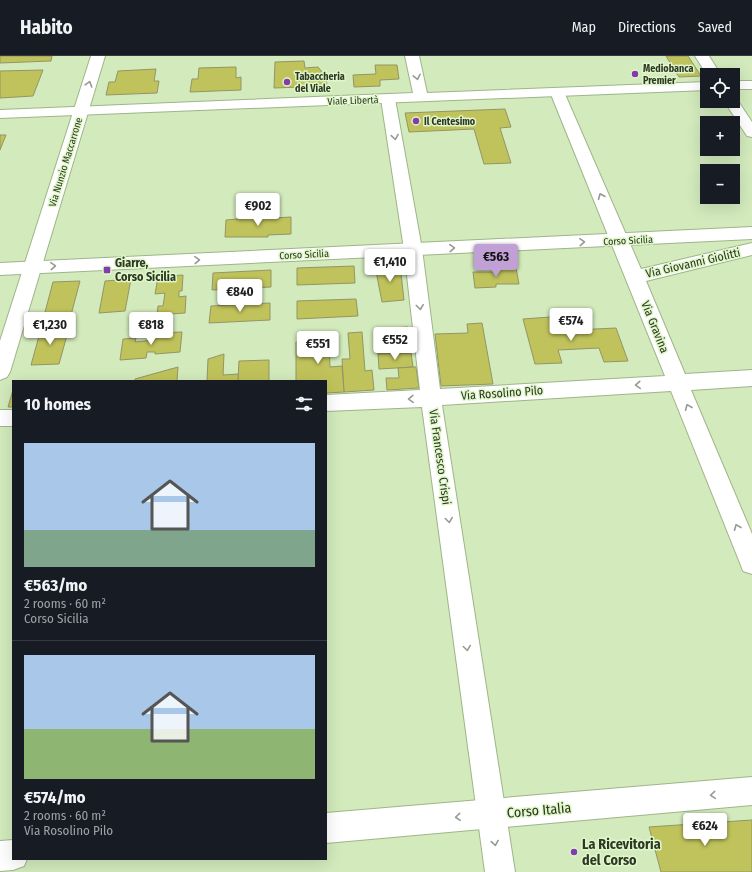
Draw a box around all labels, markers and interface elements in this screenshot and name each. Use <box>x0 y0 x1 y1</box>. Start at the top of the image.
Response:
text: Habito <box>20 16 73 39</box>
text: Map <box>572 19 596 36</box>
text: Directions <box>618 19 676 36</box>
text: Saved <box>698 19 732 36</box>
place label: Mediobanca Premier <box>643 63 693 87</box>
map controls <box>700 68 740 204</box>
button: locate <box>700 68 740 108</box>
marker: Mediobanca Premier <box>630 69 640 79</box>
place label: Tabaccheria del Viale <box>295 71 345 95</box>
one-way arrow <box>412 74 420 80</box>
marker: Tabaccheria del Viale <box>282 77 292 87</box>
one-way arrow <box>84 80 93 87</box>
street label: Viale Libertà <box>327 94 379 108</box>
street label: Via Nunzio Maccarrone <box>47 116 85 208</box>
marker: Il Centesimo <box>411 116 421 126</box>
place label: Il Centesimo <box>424 116 476 128</box>
button: + <box>700 116 740 156</box>
one-way arrow <box>390 134 398 140</box>
button: − <box>700 164 740 204</box>
one-way arrow <box>598 192 606 199</box>
pin: €902 <box>234 193 282 227</box>
text: €902 <box>245 198 271 213</box>
street label: Corso Sicilia <box>603 234 653 248</box>
one-way arrow <box>579 237 585 246</box>
one-way arrow <box>449 243 456 252</box>
pin: €563 <box>472 244 520 278</box>
street label: Via Giovanni Giolitti <box>644 245 742 281</box>
street label: Corso Sicilia <box>279 248 329 262</box>
pin: €1,410 <box>357 249 423 283</box>
text: €563 <box>483 249 509 264</box>
text: €1,410 <box>373 254 407 269</box>
one-way arrow <box>194 255 200 264</box>
place label: Giarre, Corso Sicilia <box>115 256 176 284</box>
one-way arrow <box>50 262 56 271</box>
marker: Giarre, Corso Sicilia <box>102 265 112 275</box>
pin: €840 <box>216 279 264 313</box>
text: €840 <box>226 284 254 299</box>
street label: Via Gravina <box>638 299 672 355</box>
one-way arrow <box>415 304 424 310</box>
pin: €574 <box>547 308 595 342</box>
pin: €1,230 <box>17 312 83 346</box>
pin: €818 <box>127 312 175 346</box>
text: €574 <box>559 313 583 328</box>
text: €1,230 <box>33 317 67 332</box>
text: €818 <box>138 317 164 332</box>
pin: €552 <box>371 327 419 361</box>
pin: €551 <box>294 331 342 365</box>
text: €552 <box>382 332 408 347</box>
text: €551 <box>306 336 330 351</box>
one-way arrow <box>635 380 641 389</box>
street label: Via Rosolino Pilo <box>460 383 544 403</box>
icon: filters <box>293 393 315 415</box>
text: 10 homes <box>24 394 91 415</box>
one-way arrow <box>408 394 414 403</box>
one-way arrow <box>684 404 692 411</box>
street label: Via Francesco Crispi <box>426 408 454 506</box>
icon: home <box>134 469 206 541</box>
one-way arrow <box>444 516 453 523</box>
one-way arrow <box>734 524 742 532</box>
text: €563/mo <box>24 575 87 596</box>
text: 2 rooms · 60 m² <box>24 596 106 611</box>
text: Corso Sicilia <box>24 611 89 626</box>
one-way arrow <box>462 645 471 651</box>
icon: home <box>134 681 206 753</box>
text: €574/mo <box>24 787 86 808</box>
one-way arrow <box>710 790 716 799</box>
street label: Corso Italia <box>506 799 572 822</box>
text: 2 rooms · 60 m² <box>24 808 106 823</box>
one-way arrow <box>455 813 461 822</box>
pin: €624 <box>681 813 729 847</box>
text: €624 <box>692 818 718 833</box>
text: Via Rosolino Pilo <box>24 823 113 838</box>
place label: La Ricevitoria del Corso <box>582 836 661 869</box>
one-way arrow <box>490 840 499 846</box>
marker: La Ricevitoria del Corso <box>569 847 579 857</box>

